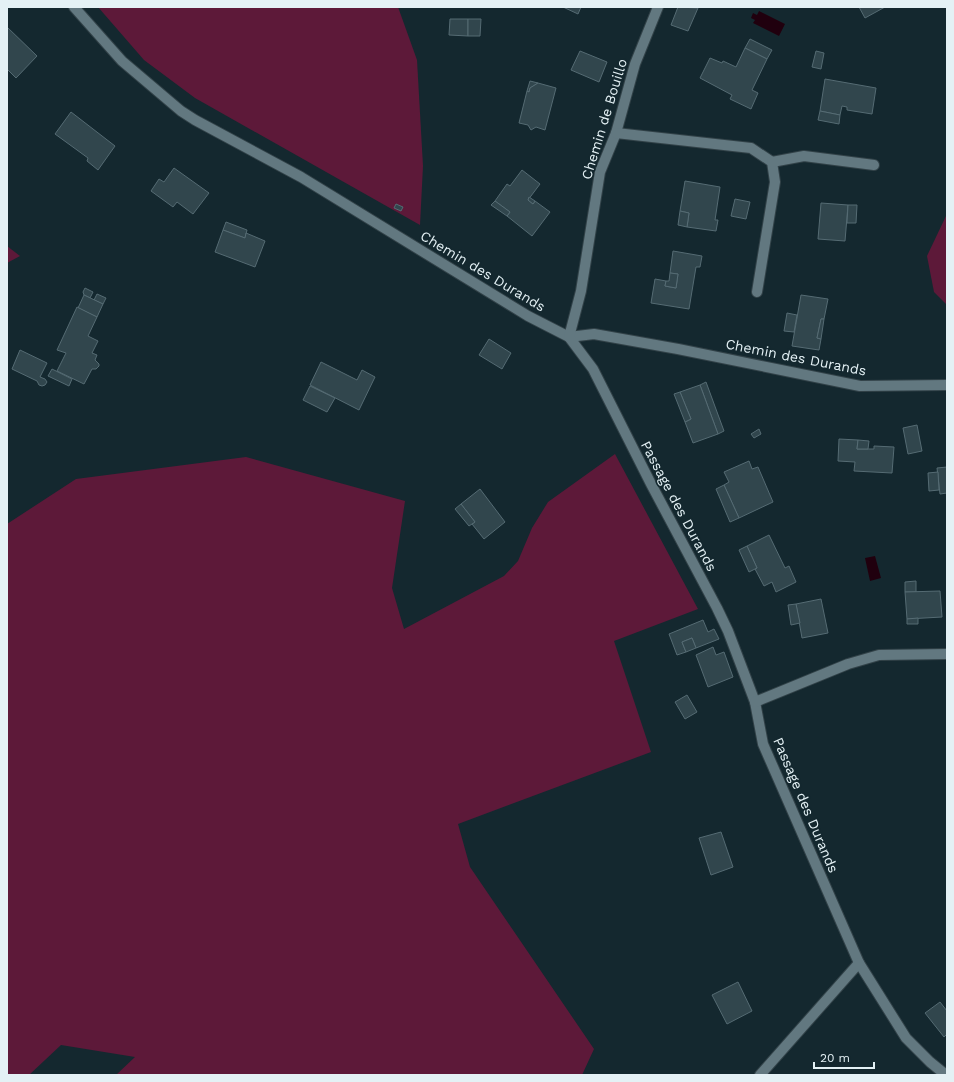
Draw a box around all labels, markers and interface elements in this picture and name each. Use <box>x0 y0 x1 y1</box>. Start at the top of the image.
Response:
street label: Chemin de Bouillo <box>578 57 630 181</box>
street label: Chemin des Durands <box>418 227 548 315</box>
street label: Chemin des Durands <box>724 336 868 378</box>
street label: Passage des Durands <box>638 438 720 574</box>
street label: Passage des Durands <box>770 735 842 875</box>
scale bar <box>814 1044 874 1070</box>
text: 20 m <box>820 1051 850 1065</box>

